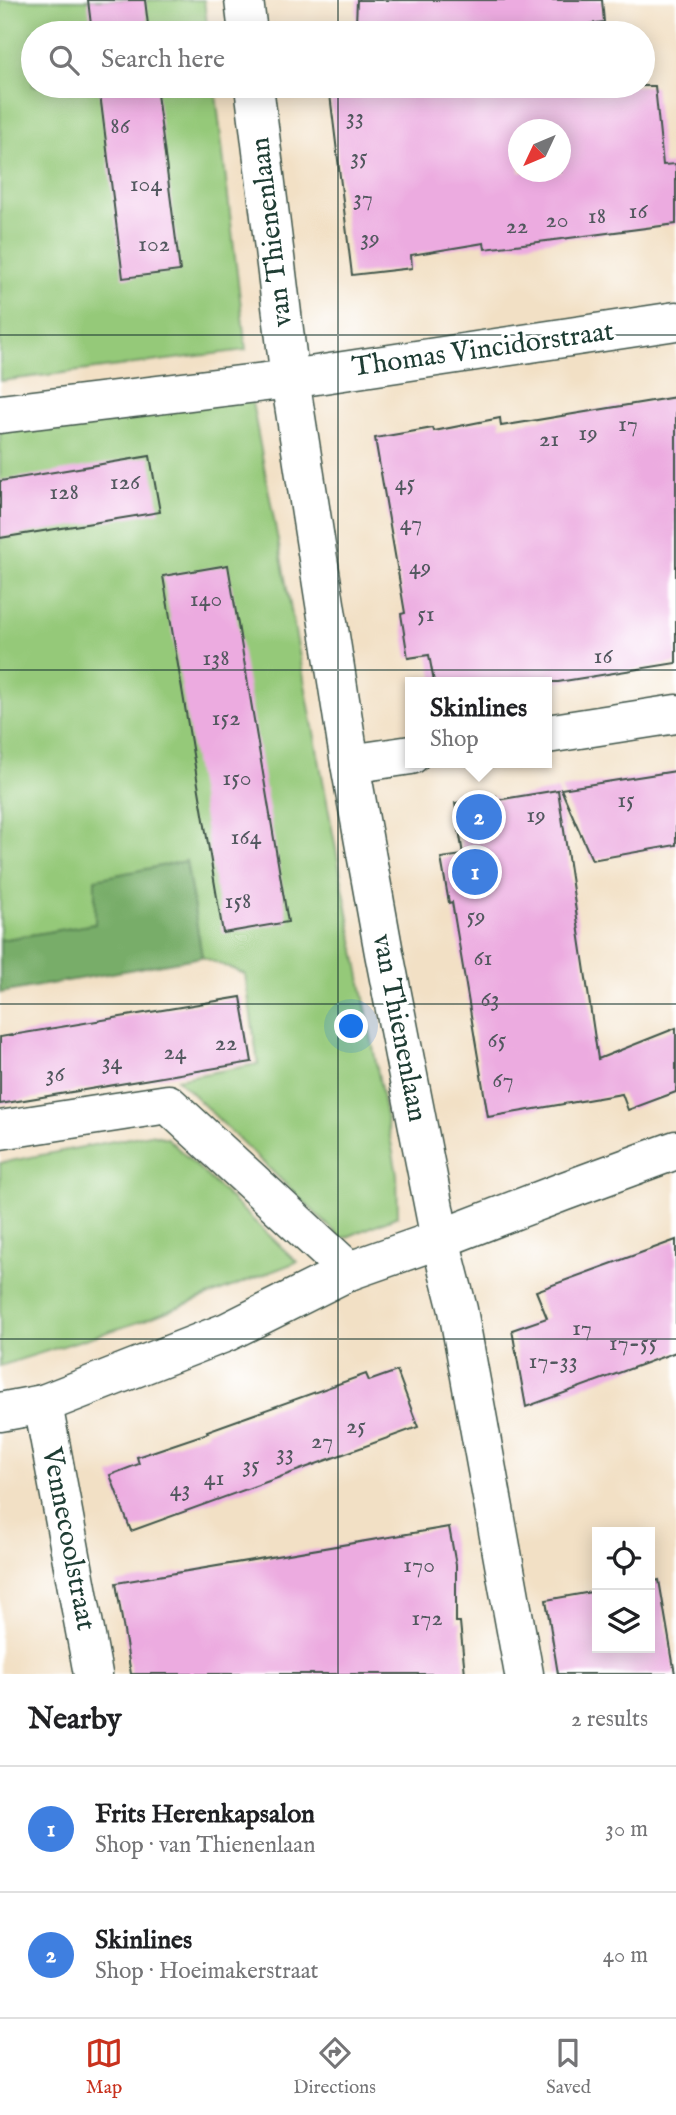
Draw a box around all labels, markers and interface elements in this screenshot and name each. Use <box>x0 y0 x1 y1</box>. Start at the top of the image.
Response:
search box <box>21 21 655 98</box>
icon: search <box>45 41 83 79</box>
text: Search here <box>101 43 225 76</box>
house number: 33 <box>346 102 364 133</box>
house number: 86 <box>110 111 131 142</box>
north arrow <box>508 119 571 182</box>
street label: van Thienenlaan <box>243 135 301 329</box>
house number: 35 <box>350 142 368 173</box>
house number: 104 <box>130 169 162 200</box>
house number: 37 <box>353 183 373 214</box>
house number: 16 <box>628 196 648 227</box>
house number: 18 <box>588 201 606 232</box>
house number: 20 <box>545 205 569 236</box>
house number: 22 <box>506 211 528 242</box>
house number: 39 <box>360 223 380 254</box>
house number: 102 <box>138 229 170 260</box>
street label: Thomas Vincidorstraat <box>350 314 617 386</box>
house number: 17 <box>618 409 638 440</box>
house number: 19 <box>578 418 598 449</box>
house number: 21 <box>539 424 559 455</box>
house number: 126 <box>110 467 141 498</box>
house number: 45 <box>395 468 415 499</box>
house number: 128 <box>49 477 79 508</box>
house number: 47 <box>400 508 422 539</box>
house number: 49 <box>409 552 431 583</box>
house number: 140 <box>190 584 222 615</box>
house number: 51 <box>417 599 435 630</box>
house number: 16 <box>593 641 613 672</box>
house number: 138 <box>202 643 230 674</box>
popup <box>405 677 552 768</box>
text: Skinlines <box>430 692 527 725</box>
house number: 152 <box>212 703 240 734</box>
text: Shop <box>430 725 479 754</box>
house number: 150 <box>222 763 252 794</box>
house number: 15 <box>617 785 635 816</box>
pin: 2 <box>456 791 502 843</box>
house number: 19 <box>526 800 546 831</box>
house number: 164 <box>231 822 262 853</box>
pin: 1 <box>452 846 498 898</box>
house number: 158 <box>224 886 252 917</box>
house number: 59 <box>466 901 486 932</box>
street label: van Thienenlaan <box>364 931 434 1125</box>
house number: 61 <box>474 943 492 974</box>
house number: 63 <box>480 984 500 1015</box>
your location <box>334 1009 368 1043</box>
house number: 65 <box>488 1025 507 1056</box>
house number: 22 <box>215 1028 237 1059</box>
house number: 24 <box>163 1037 187 1068</box>
house number: 34 <box>102 1047 123 1078</box>
house number: 36 <box>45 1059 65 1090</box>
house number: 67 <box>492 1065 514 1096</box>
house number: 17 <box>572 1313 592 1344</box>
house number: 17-55 <box>609 1328 658 1359</box>
house number: 17-33 <box>528 1346 578 1377</box>
house number: 25 <box>346 1411 366 1442</box>
house number: 27 <box>311 1426 333 1457</box>
house number: 33 <box>276 1438 294 1469</box>
street label: Vennecoolstraat <box>33 1444 103 1634</box>
house number: 35 <box>242 1450 260 1481</box>
house number: 41 <box>204 1463 224 1494</box>
house number: 43 <box>170 1474 190 1505</box>
map controls <box>592 1527 655 1653</box>
button: locate <box>592 1527 655 1590</box>
house number: 170 <box>403 1550 435 1581</box>
button: layers <box>592 1590 655 1653</box>
house number: 172 <box>411 1603 443 1634</box>
text: Nearby <box>28 1701 121 1739</box>
text: 2 results <box>571 1705 648 1734</box>
text: Frits Herenkapsalon <box>95 1798 315 1831</box>
text: 1 <box>47 1815 55 1844</box>
text: 30 m <box>605 1815 648 1844</box>
text: Shop · van Thienenlaan <box>95 1831 315 1860</box>
text: Skinlines <box>95 1924 192 1957</box>
text: 2 <box>46 1941 56 1970</box>
text: 40 m <box>603 1941 648 1970</box>
text: Shop · Hoeimakerstraat <box>95 1957 318 1986</box>
tab: Map <box>85 2034 123 2100</box>
tab: Directions <box>293 2034 376 2100</box>
tab: Saved <box>546 2034 591 2100</box>

